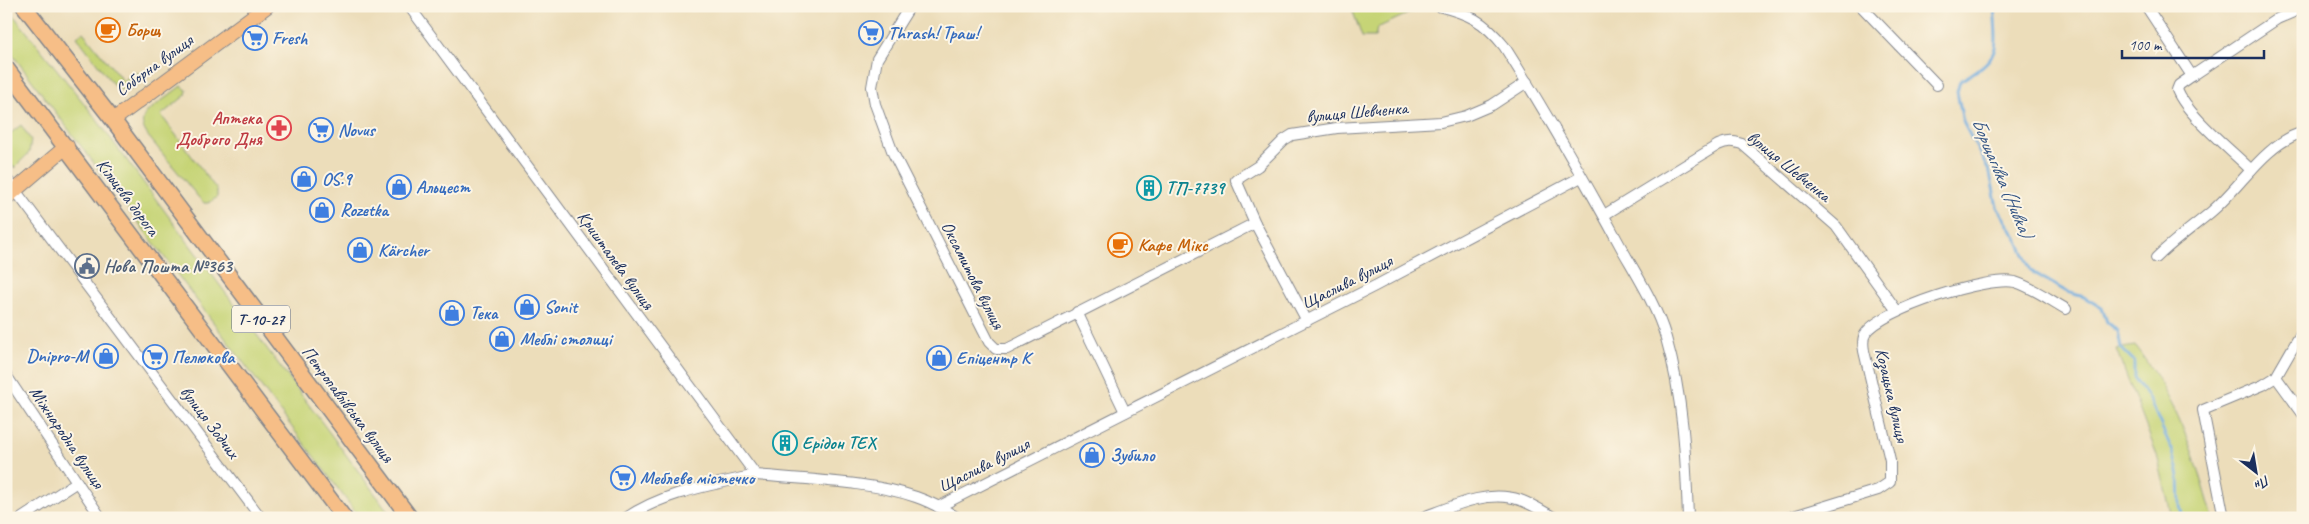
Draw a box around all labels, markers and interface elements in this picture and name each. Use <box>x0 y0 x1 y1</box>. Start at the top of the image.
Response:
cafe icon: Борщ <box>95 17 121 43</box>
place label: Борщ <box>126 19 162 41</box>
supermarket icon: Thrash! Траш! <box>858 20 884 46</box>
place label: Thrash! Траш! <box>888 22 983 44</box>
supermarket icon: Fresh <box>242 25 268 51</box>
place label: Fresh <box>272 27 308 49</box>
street label: Соборна вулиця <box>111 28 199 101</box>
scale bar <box>2122 28 2264 60</box>
text: 100 m <box>2129 36 2163 55</box>
street label: вулиця Шевченка <box>1305 96 1410 127</box>
place label: Аптека Доброго Дня <box>176 107 263 150</box>
water label: Борщагівка (Нивка) <box>1966 114 2040 245</box>
pharmacy icon: Аптека Доброго Дня <box>266 115 292 141</box>
supermarket icon: Novus <box>308 117 334 143</box>
place label: Novus <box>338 119 376 141</box>
street label: вулиця Шевченка <box>1743 125 1837 208</box>
street label: Кільцева дорога <box>92 154 165 241</box>
shop icon: OS.9 <box>291 166 317 192</box>
place label: OS.9 <box>322 168 354 190</box>
shop icon: Альцест <box>386 174 412 200</box>
building icon: ТП-7739 <box>1136 175 1162 201</box>
place label: Альцест <box>416 176 471 198</box>
place label: ТП-7739 <box>1166 177 1226 199</box>
shop icon: Rozetka <box>309 197 335 223</box>
place label: Rozetka <box>340 199 389 221</box>
street label: Кришталева вулиця <box>573 206 660 315</box>
street label: Оксамитова вулиця <box>936 217 1010 334</box>
cafe icon: Кафе Мікс <box>1107 232 1133 258</box>
place label: Кафе Мікс <box>1138 234 1209 256</box>
shop icon: Kärcher <box>347 237 373 263</box>
place label: Kärcher <box>378 239 431 261</box>
street label: Щаслива вулиця <box>1298 249 1397 314</box>
public building icon: Нова Пошта №363 <box>74 253 100 279</box>
place label: Нова Пошта №363 <box>104 255 234 277</box>
shop icon: Sonit <box>514 294 540 320</box>
place label: Sonit <box>544 296 579 318</box>
shop icon: Тека <box>439 300 465 326</box>
place label: Тека <box>470 302 499 324</box>
road number: Т-10-27 <box>232 306 290 332</box>
shop icon: Меблі столиці <box>489 326 515 352</box>
place label: Меблі столиці <box>520 328 614 350</box>
street label: Петропавлівська вулиця <box>297 341 400 468</box>
shop icon: Dnipro-M <box>93 343 119 369</box>
supermarket icon: Пелюкова <box>142 344 168 370</box>
place label: Dnipro-M <box>27 345 91 367</box>
shop icon: Епіцентр К <box>926 345 952 371</box>
place label: Пелюкова <box>172 346 236 368</box>
street label: Козацька вулиця <box>1870 346 1914 446</box>
place label: Епіцентр К <box>956 347 1034 369</box>
street label: вулиця Зодчих <box>176 381 246 464</box>
street label: Міжнародна вулиця <box>25 382 110 494</box>
building icon: Ерідон ТЕХ <box>772 430 798 456</box>
place label: Ерідон ТЕХ <box>802 432 878 454</box>
street label: Щаслива вулиця <box>935 432 1034 497</box>
shop icon: Зубило <box>1079 442 1105 468</box>
place label: Зубило <box>1110 444 1156 466</box>
north arrow <box>2232 446 2282 496</box>
supermarket icon: Меблеве містечко <box>610 465 636 491</box>
place label: Меблеве містечко <box>640 467 756 489</box>
text: Пн <box>2251 472 2273 494</box>

